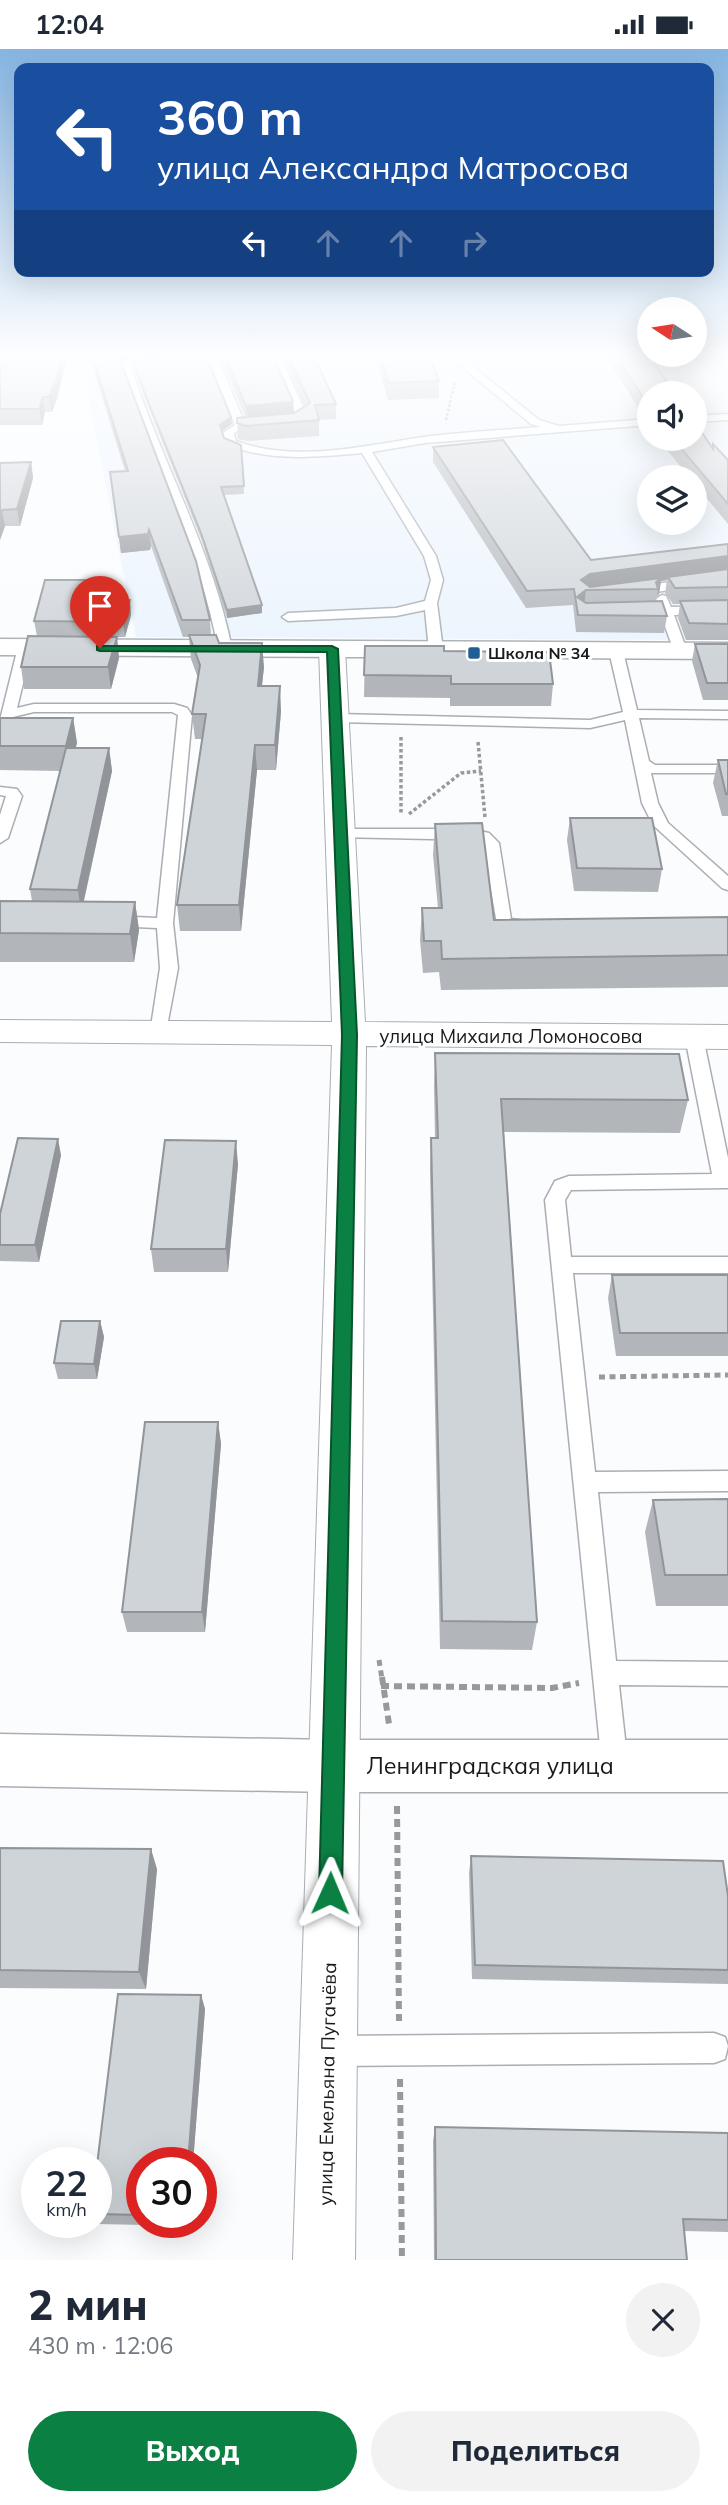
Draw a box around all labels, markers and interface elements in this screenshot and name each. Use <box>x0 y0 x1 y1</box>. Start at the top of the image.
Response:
text: 12:04 <box>35 8 104 41</box>
text: 360 m <box>157 86 303 147</box>
icon: left <box>42 91 133 182</box>
text: улица Александра Матросова <box>157 147 629 187</box>
icon: left <box>236 224 274 262</box>
icon: ahead <box>309 224 347 262</box>
icon: ahead <box>382 224 420 262</box>
icon: right <box>455 224 493 262</box>
north arrow <box>637 297 707 367</box>
map controls <box>637 297 707 535</box>
button: sound <box>637 381 707 451</box>
button: layers <box>637 465 707 535</box>
pin <box>70 576 130 648</box>
icon: arrive <box>81 587 119 625</box>
place label: Школа № 34 <box>488 643 590 663</box>
marker: Школа № 34 <box>466 645 482 661</box>
street label: улица Михаила Ломоносова <box>379 1024 643 1048</box>
street label: Ленинградская улица <box>366 1751 614 1780</box>
position arrow <box>293 1856 367 1930</box>
street label: улица Емельяна Пугачёва <box>313 1962 341 2206</box>
speed limit sign: 30 <box>126 2147 217 2238</box>
text: 22 <box>45 2161 88 2205</box>
text: km/h <box>46 2198 87 2221</box>
text: 2 мин <box>28 2278 148 2331</box>
button: close <box>626 2283 700 2357</box>
text: 430 m · 12:06 <box>28 2331 173 2360</box>
button: Выход <box>28 2411 357 2491</box>
button: Поделиться <box>371 2411 700 2491</box>

